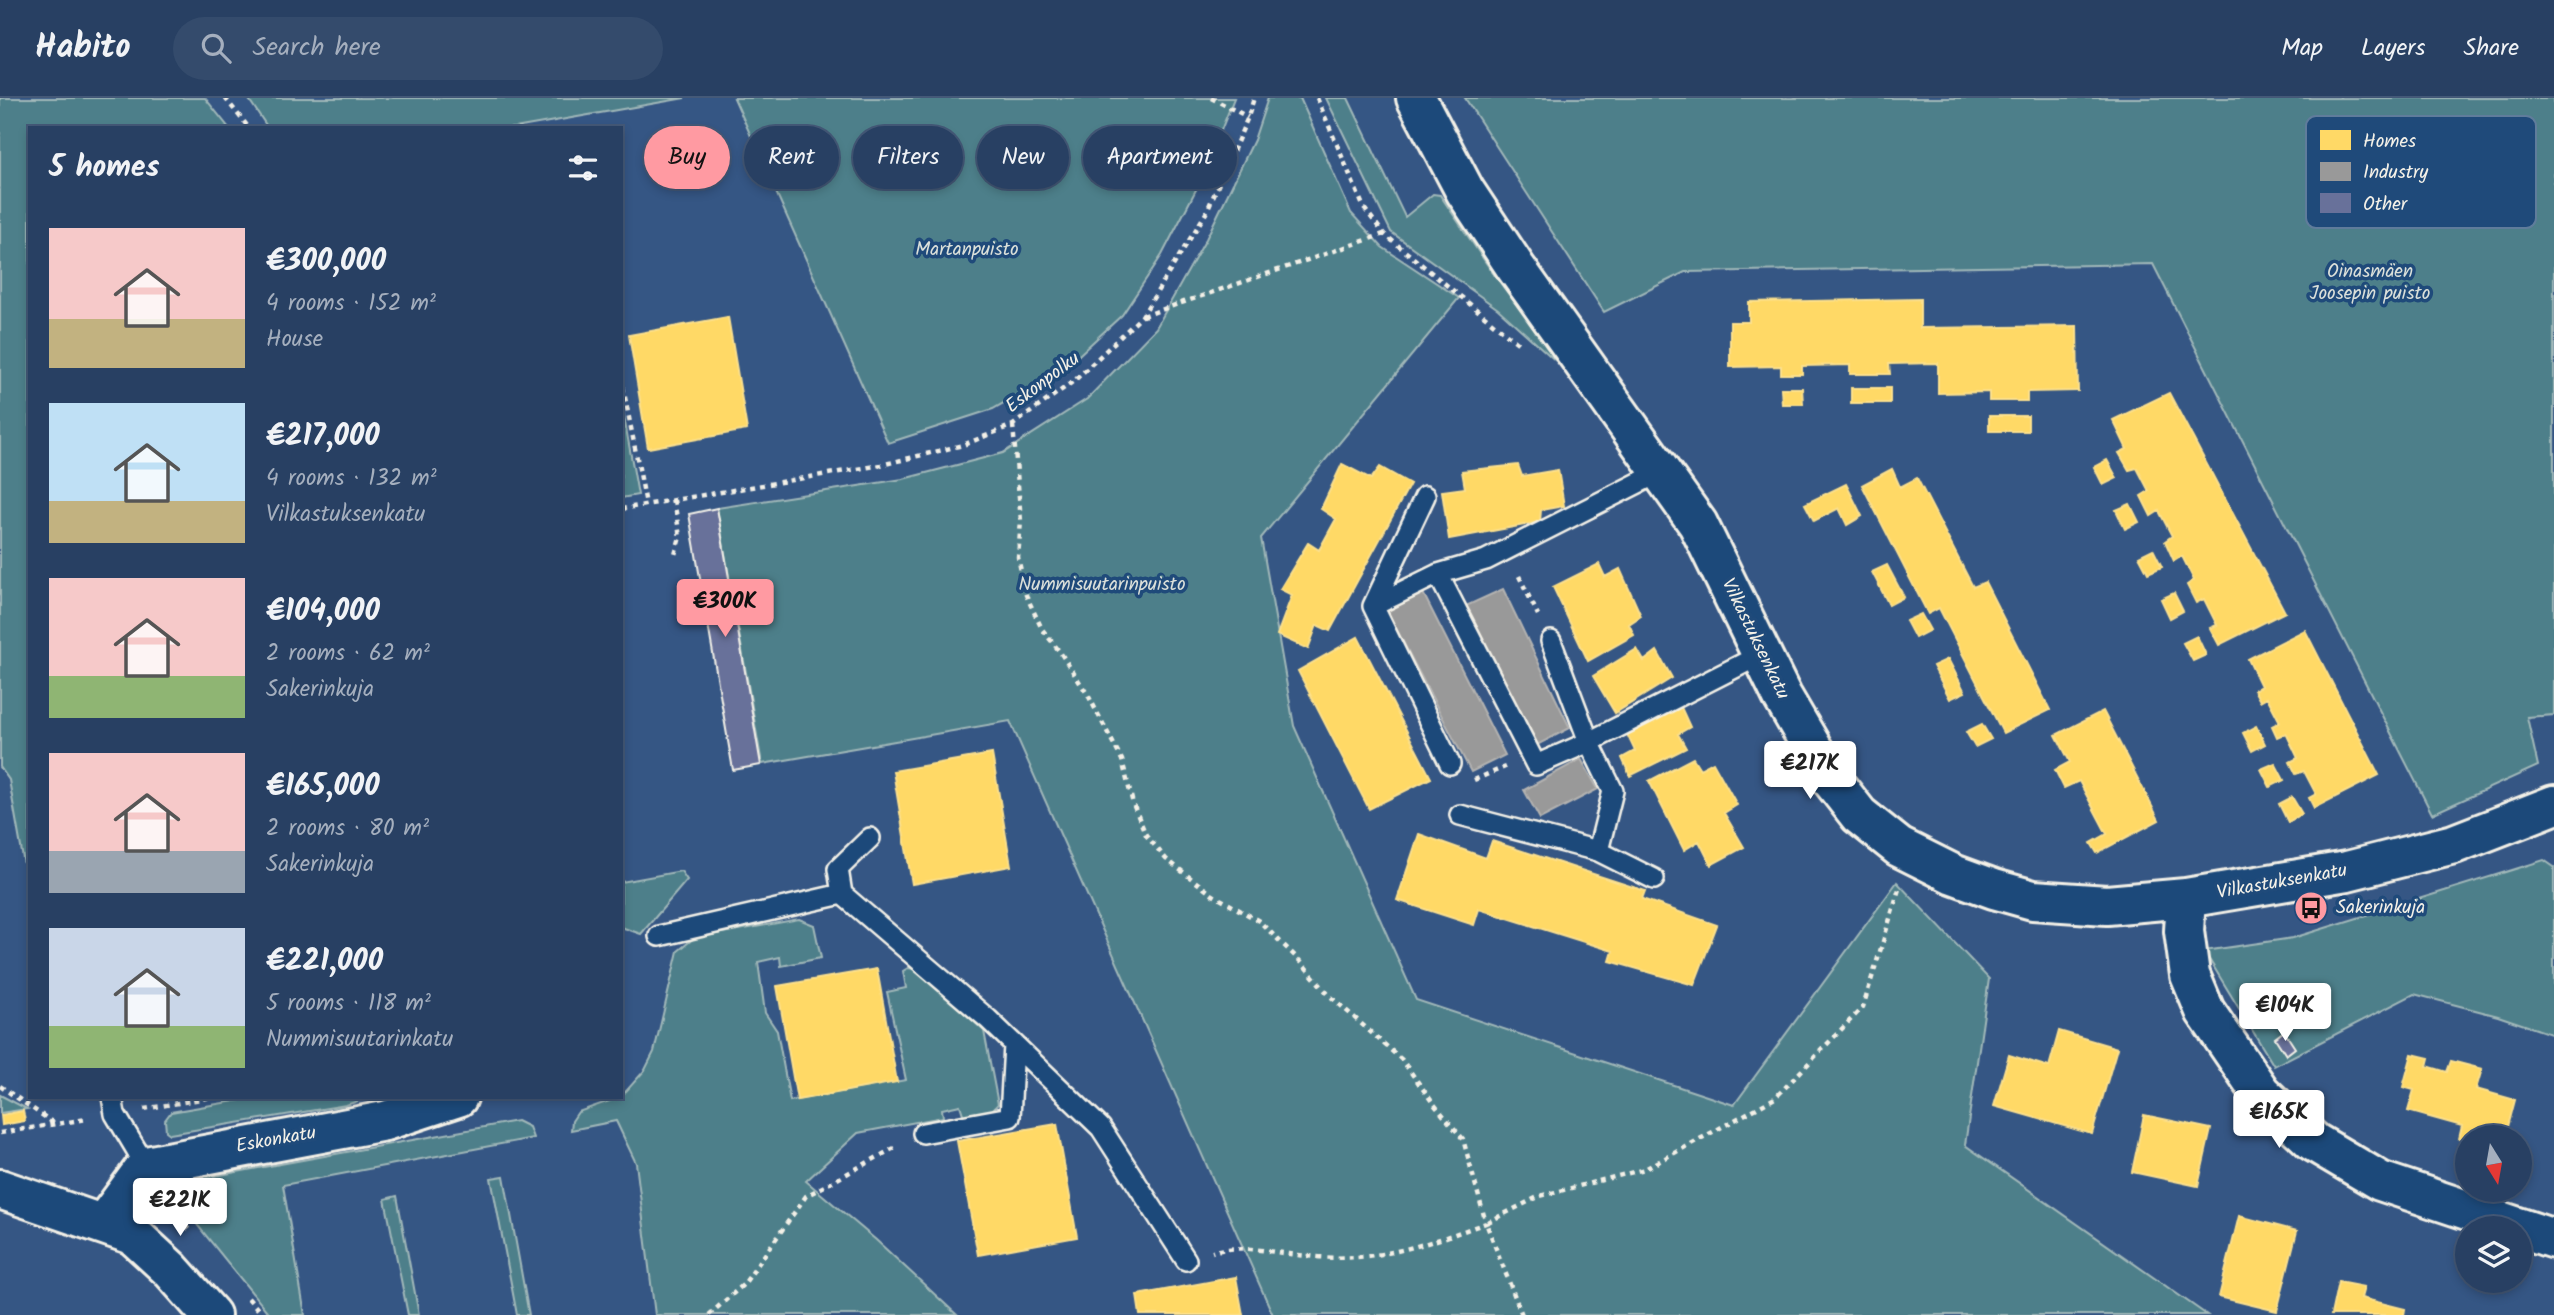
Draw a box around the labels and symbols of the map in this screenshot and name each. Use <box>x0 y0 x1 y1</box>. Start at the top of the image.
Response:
legend <box>2306 116 2536 228</box>
text: Homes <box>2363 127 2416 157</box>
text: Industry <box>2363 158 2429 188</box>
text: Other <box>2363 190 2409 220</box>
park label: Martanpuisto <box>915 235 1019 265</box>
park label: Oinasmäen Joosepin puisto <box>2310 257 2430 309</box>
street label: Eskonpolku <box>999 345 1087 421</box>
park label: Nummisuutarinpuisto <box>1018 570 1186 600</box>
street label: Vilkastuksenkatu <box>1713 573 1797 705</box>
pin: €300K <box>676 580 774 639</box>
pin: €217K <box>1761 742 1859 801</box>
street label: Vilkastuksenkatu <box>2215 856 2349 908</box>
bus stop icon: Sakerinkuja <box>2292 889 2330 927</box>
place label: Sakerinkuja <box>2336 893 2425 923</box>
pin: €104K <box>2236 984 2334 1043</box>
pin: €165K <box>2230 1090 2328 1150</box>
street label: Eskonkatu <box>233 1118 319 1162</box>
north arrow <box>2455 1125 2532 1202</box>
pin: €221K <box>131 1178 229 1238</box>

